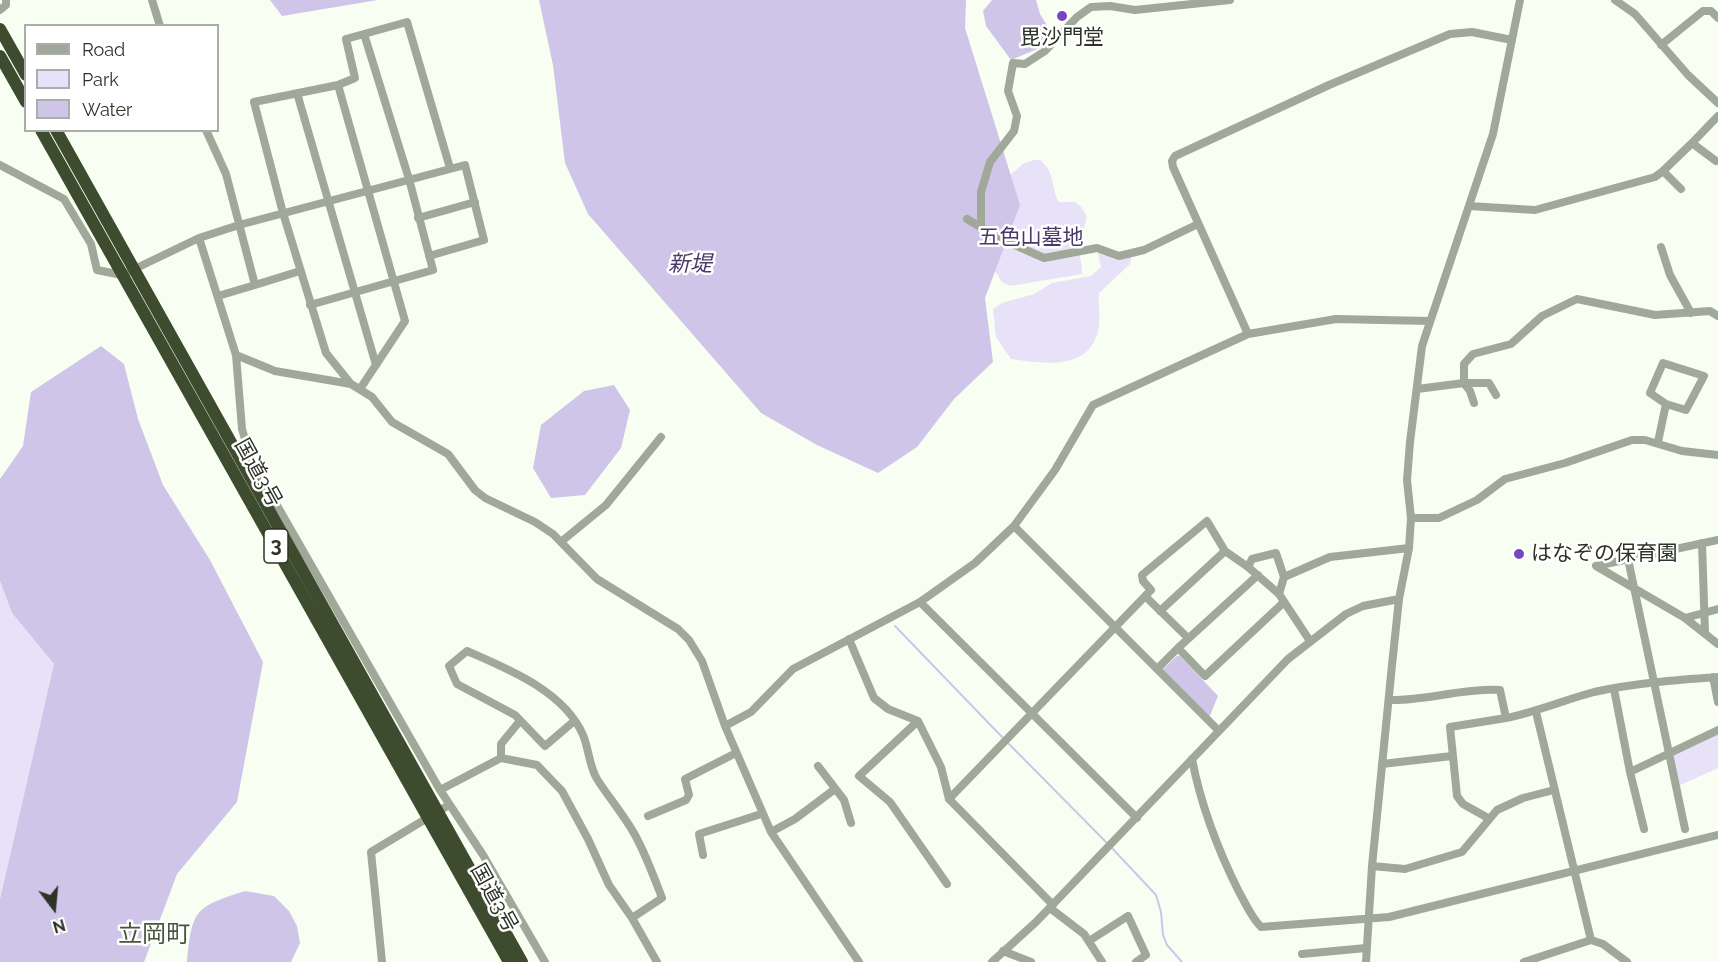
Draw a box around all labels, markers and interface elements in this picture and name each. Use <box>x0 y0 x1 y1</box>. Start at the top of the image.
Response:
marker: 毘沙門堂 <box>1055 9 1069 23</box>
legend <box>24 24 219 132</box>
place label: 毘沙門堂 <box>1020 25 1104 51</box>
text: Road <box>82 39 125 60</box>
text: Park <box>82 69 119 90</box>
text: Water <box>82 99 132 120</box>
park label: 五色山墓地 <box>979 225 1083 251</box>
water label: 新堤 <box>668 251 712 277</box>
street label: 国道3号 <box>229 434 287 512</box>
road number: 3 <box>264 529 288 563</box>
place label: はなぞの保育園 <box>1531 541 1678 567</box>
marker: はなぞの保育園 <box>1512 547 1526 561</box>
street label: 国道3号 <box>465 859 523 937</box>
north arrow <box>24 878 84 938</box>
text: N <box>51 915 68 937</box>
district label: 立岡町 <box>118 921 190 949</box>

